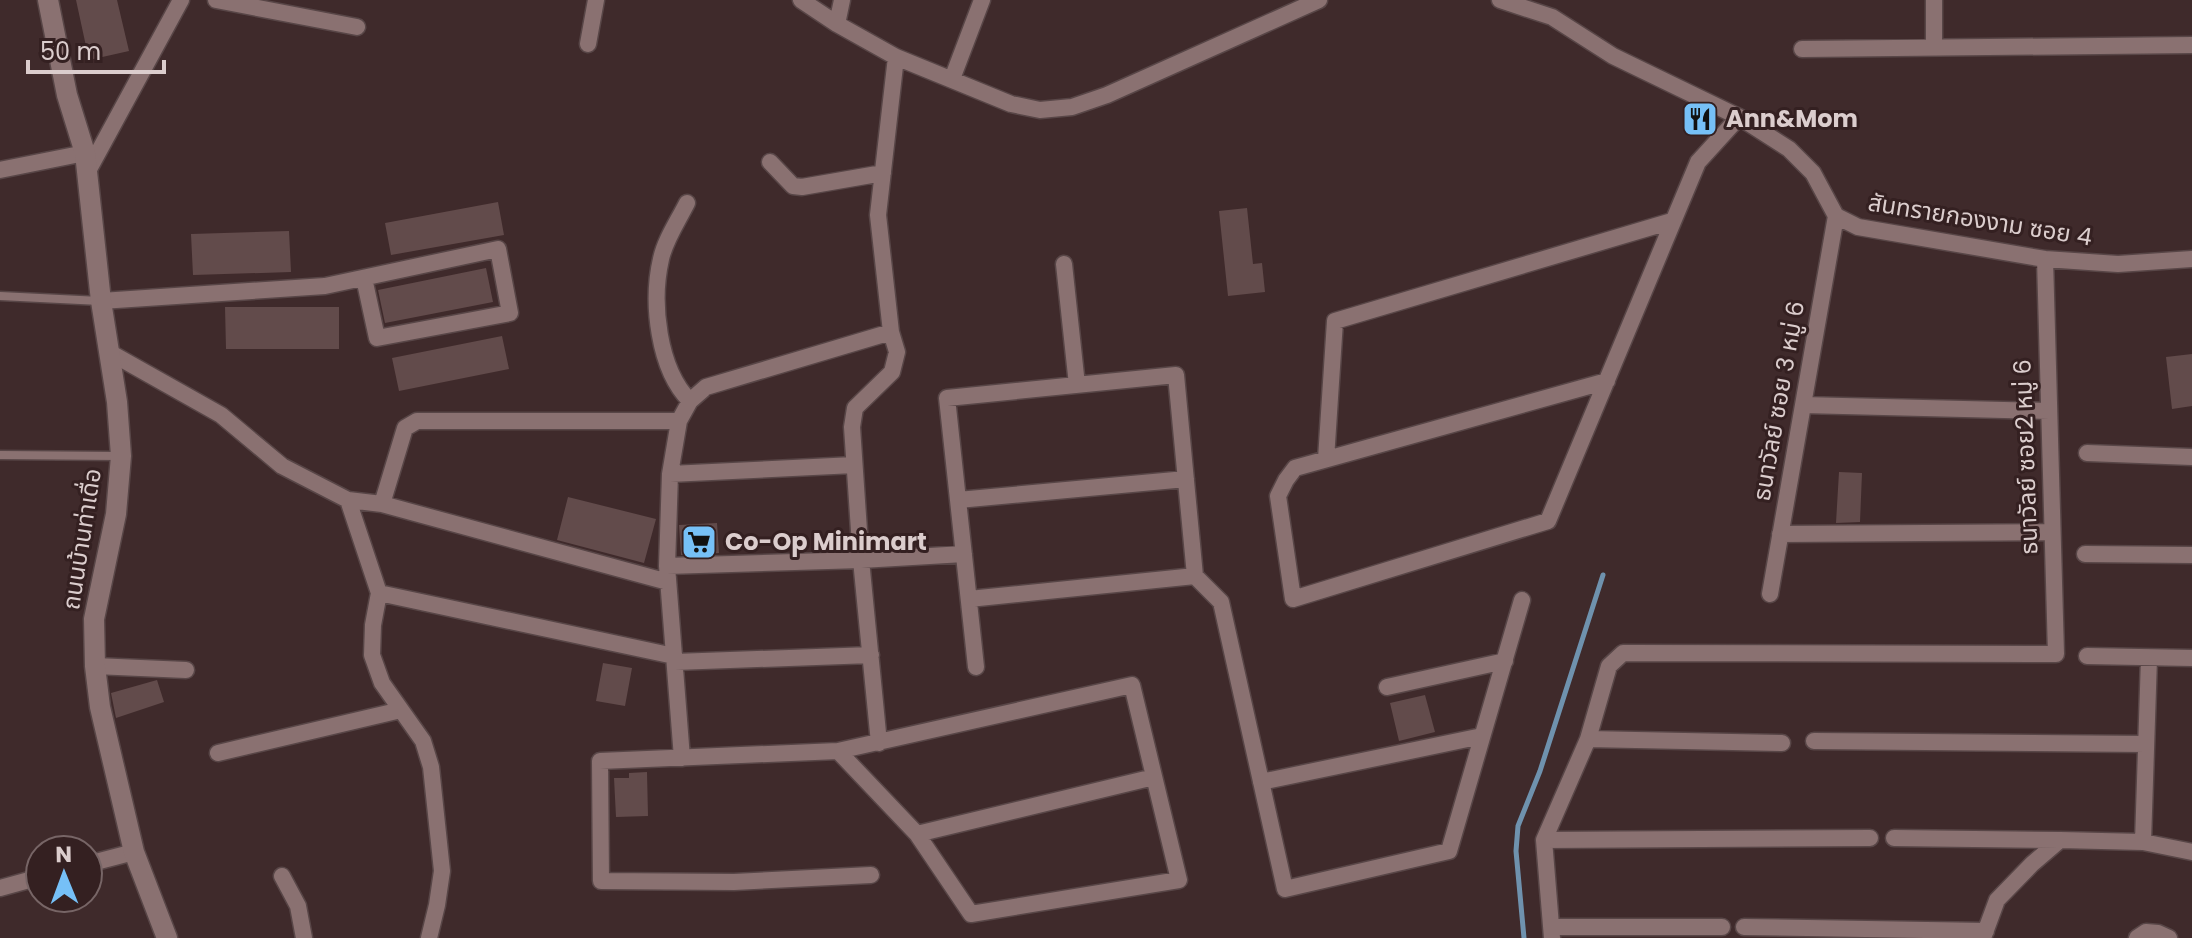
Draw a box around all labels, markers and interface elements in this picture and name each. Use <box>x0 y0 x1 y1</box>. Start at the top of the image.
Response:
scale bar <box>28 24 164 74</box>
text: 50 m <box>40 35 101 68</box>
restaurant icon: Ann&Mom <box>1681 100 1719 138</box>
place label: Ann&Mom <box>1726 102 1858 135</box>
street label: สันทรายกองงาม ซอย 4 <box>1866 185 2095 254</box>
street label: ธนาวัลย์ ซอย 3 หมู่ 6 <box>1745 298 1812 503</box>
street label: ธนาวัลย์ ซอย2 หมู่ 6 <box>2006 359 2045 555</box>
street label: ถนนบ้านท่าเดื่อ <box>54 466 109 612</box>
supermarket icon: Co-Op Minimart <box>680 523 718 561</box>
place label: Co-Op Minimart <box>725 525 927 558</box>
north arrow <box>24 834 104 914</box>
text: N <box>55 839 72 870</box>

